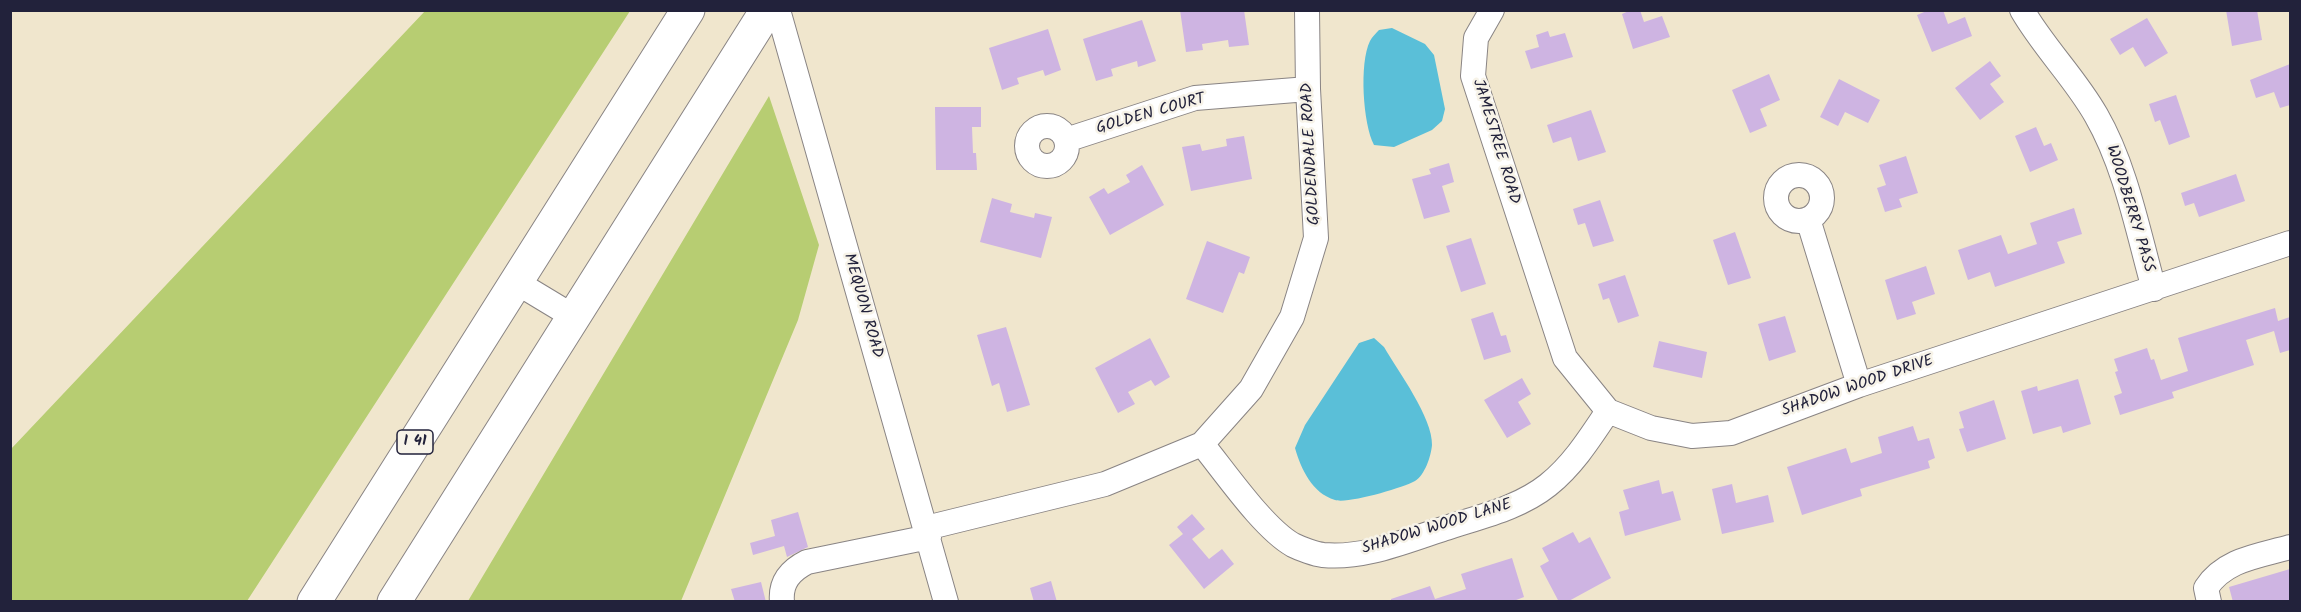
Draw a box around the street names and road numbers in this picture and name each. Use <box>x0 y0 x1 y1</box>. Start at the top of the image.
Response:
street label: JAMESTREE ROAD <box>1467 77 1523 207</box>
street label: GOLDENDALE ROAD <box>1299 82 1325 226</box>
street label: GOLDEN COURT <box>1094 90 1208 140</box>
street label: WOODBERRY PASS <box>2101 143 2157 275</box>
street label: MEQUON ROAD <box>838 251 886 361</box>
street label: SHADOW WOOD DRIVE <box>1780 352 1936 422</box>
road number: I 41 <box>397 430 433 454</box>
street label: SHADOW WOOD LANE <box>1360 496 1514 560</box>

